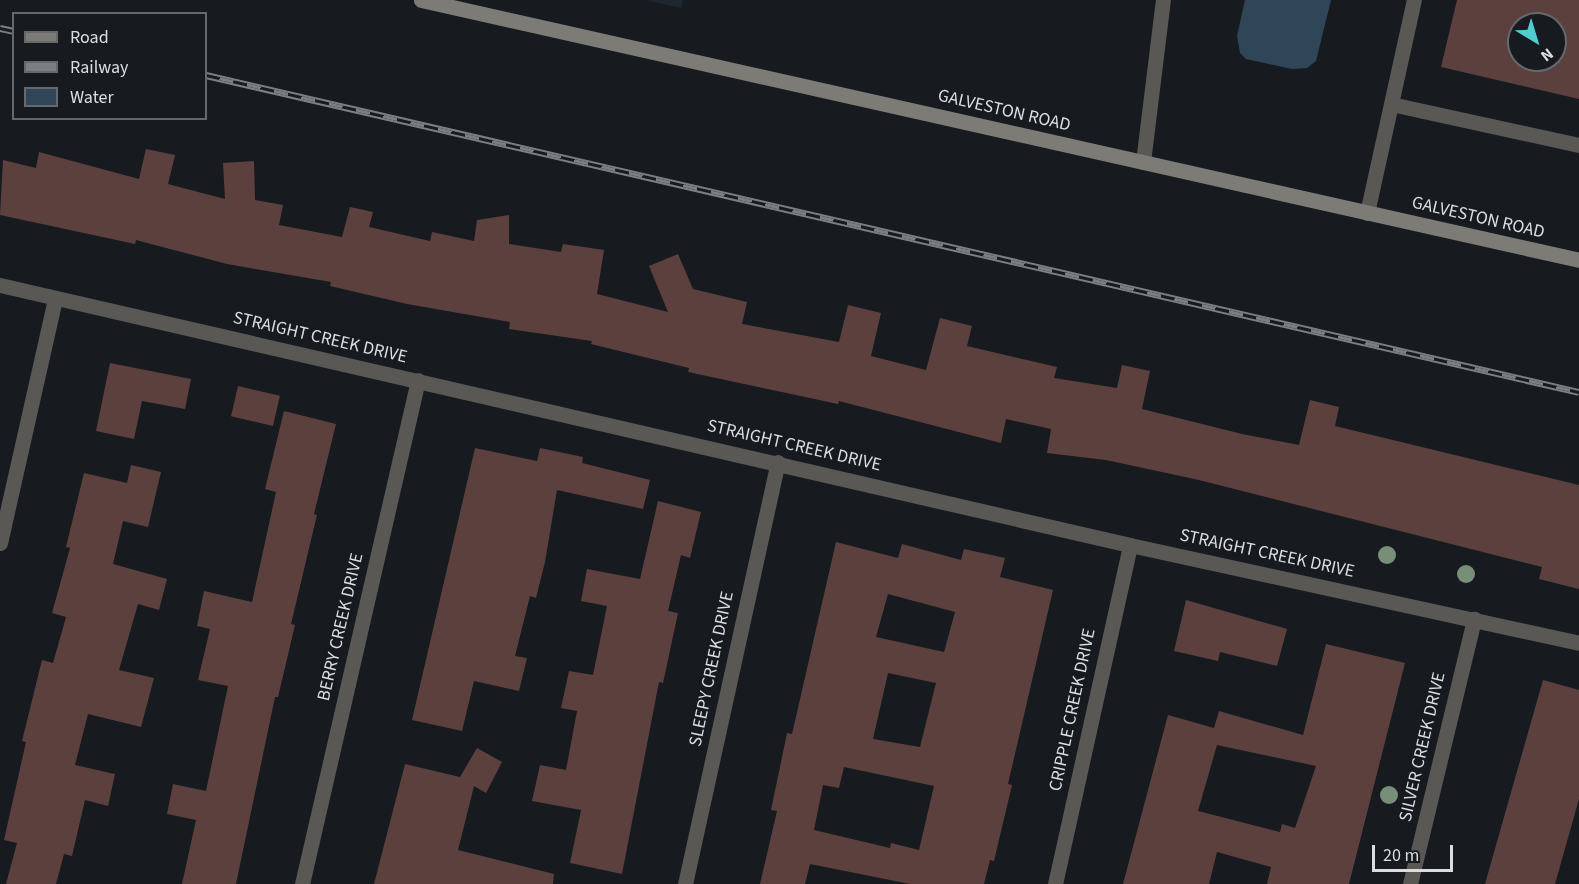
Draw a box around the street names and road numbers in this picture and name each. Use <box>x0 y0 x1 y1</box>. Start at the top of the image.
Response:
street label: GALVESTON ROAD <box>936 85 1072 137</box>
street label: GALVESTON ROAD <box>1410 192 1546 244</box>
street label: STRAIGHT CREEK DRIVE <box>231 307 409 369</box>
street label: STRAIGHT CREEK DRIVE <box>705 415 883 477</box>
street label: STRAIGHT CREEK DRIVE <box>1178 525 1356 583</box>
street label: BERRY CREEK DRIVE <box>313 551 369 703</box>
street label: SLEEPY CREEK DRIVE <box>685 590 739 748</box>
street label: CRIPPLE CREEK DRIVE <box>1045 627 1101 793</box>
street label: SILVER CREEK DRIVE <box>1395 670 1451 824</box>

